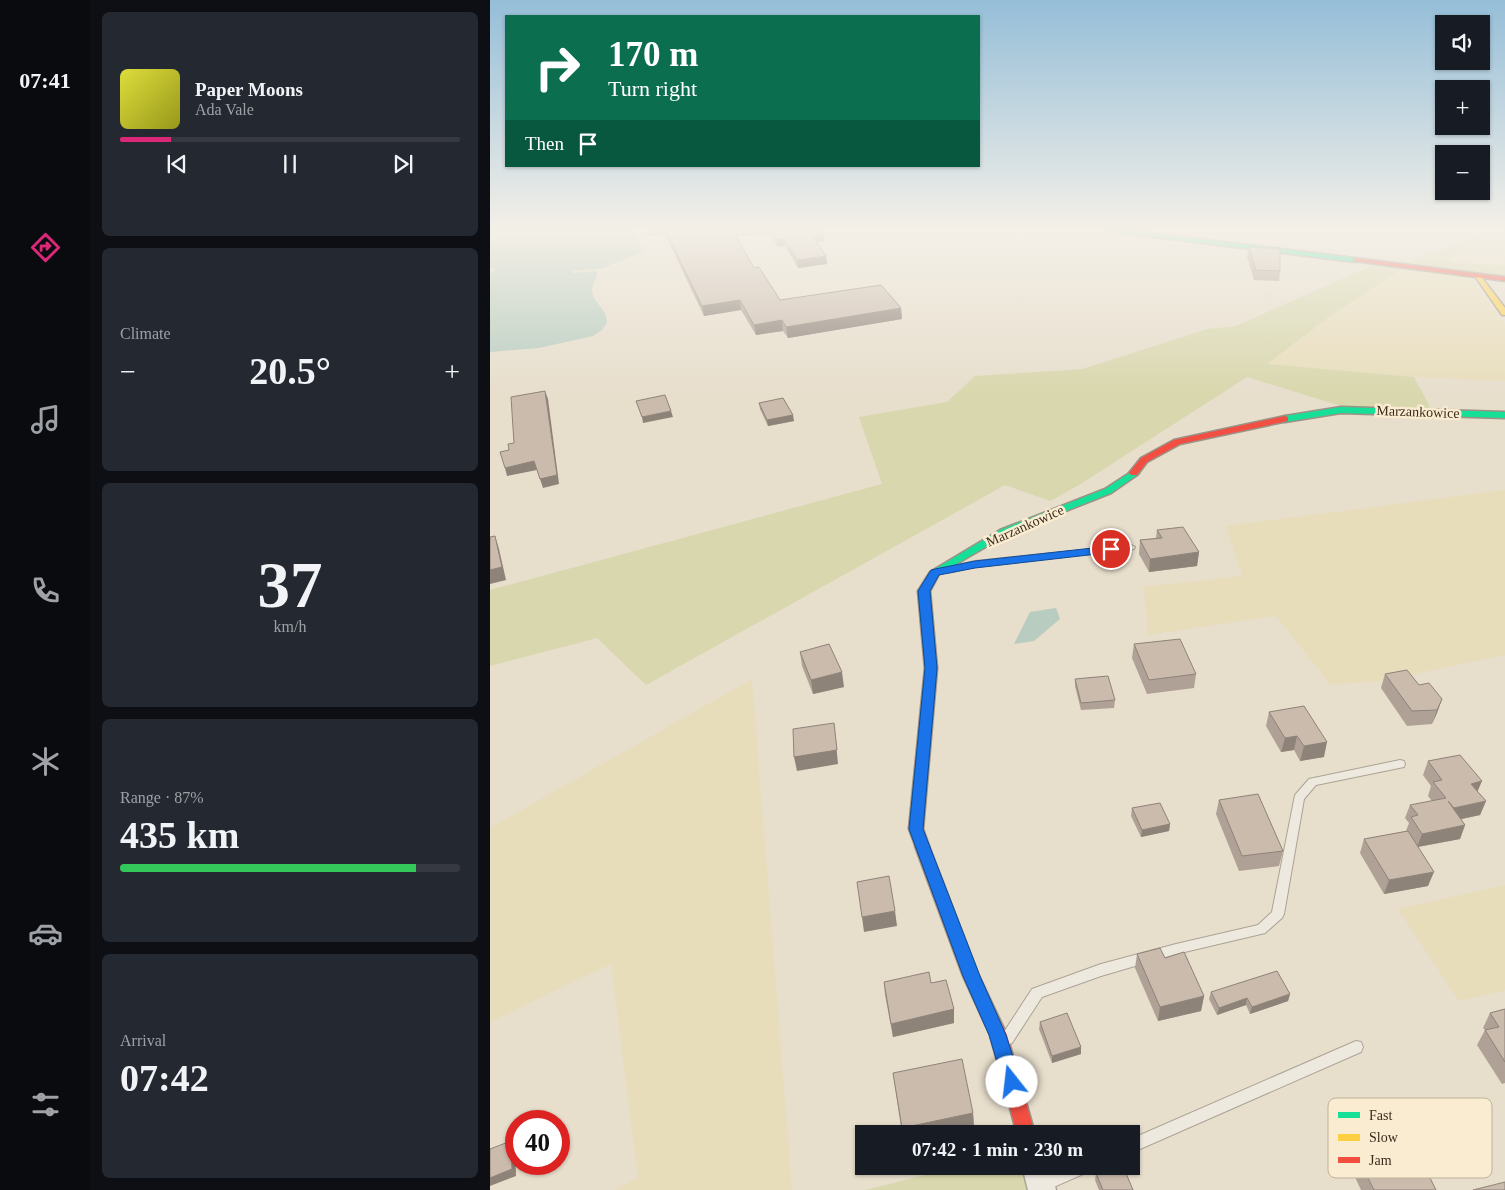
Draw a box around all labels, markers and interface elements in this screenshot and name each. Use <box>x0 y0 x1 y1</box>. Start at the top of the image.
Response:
map controls <box>1435 15 1490 200</box>
button: sound <box>1435 15 1490 70</box>
icon: right <box>525 35 590 100</box>
text: 170 m <box>608 35 698 74</box>
text: 07:41 <box>19 68 71 93</box>
text: Turn right <box>608 76 697 101</box>
text: Paper Moons <box>195 79 303 100</box>
button: + <box>1435 80 1490 135</box>
text: Ada Vale <box>195 101 254 118</box>
icon: arrive <box>574 130 602 158</box>
text: Then <box>525 133 564 154</box>
button: − <box>1435 145 1490 200</box>
icon: previous <box>163 150 191 178</box>
icon: pause <box>276 150 304 178</box>
icon: next <box>389 150 417 178</box>
icon: directions <box>28 230 63 265</box>
text: Climate <box>120 325 171 342</box>
text: 20.5° <box>249 350 331 392</box>
text: − <box>120 356 136 387</box>
text: + <box>444 356 460 387</box>
icon: music <box>28 402 63 437</box>
street label: Marzankowice <box>1376 403 1460 421</box>
street label: Marzankowice <box>984 502 1066 550</box>
pin <box>1090 528 1132 570</box>
icon: arrive <box>1097 535 1125 563</box>
text: 37 <box>258 549 323 621</box>
icon: phone <box>28 573 63 608</box>
text: km/h <box>274 618 306 635</box>
icon: climate <box>28 744 63 779</box>
text: Range · 87% <box>120 789 204 806</box>
text: 435 km <box>120 814 239 856</box>
icon: car <box>28 916 63 951</box>
text: Arrival <box>120 1032 166 1049</box>
position arrow <box>985 1055 1037 1107</box>
text: 07:42 <box>120 1057 209 1099</box>
icon: filters <box>28 1087 63 1122</box>
legend <box>1328 1098 1492 1178</box>
text: Fast <box>1369 1108 1392 1123</box>
speed limit sign: 40 <box>505 1110 570 1175</box>
text: Slow <box>1369 1130 1399 1145</box>
text: 07:42 · 1 min · 230 m <box>912 1139 1083 1160</box>
text: Jam <box>1369 1153 1392 1168</box>

